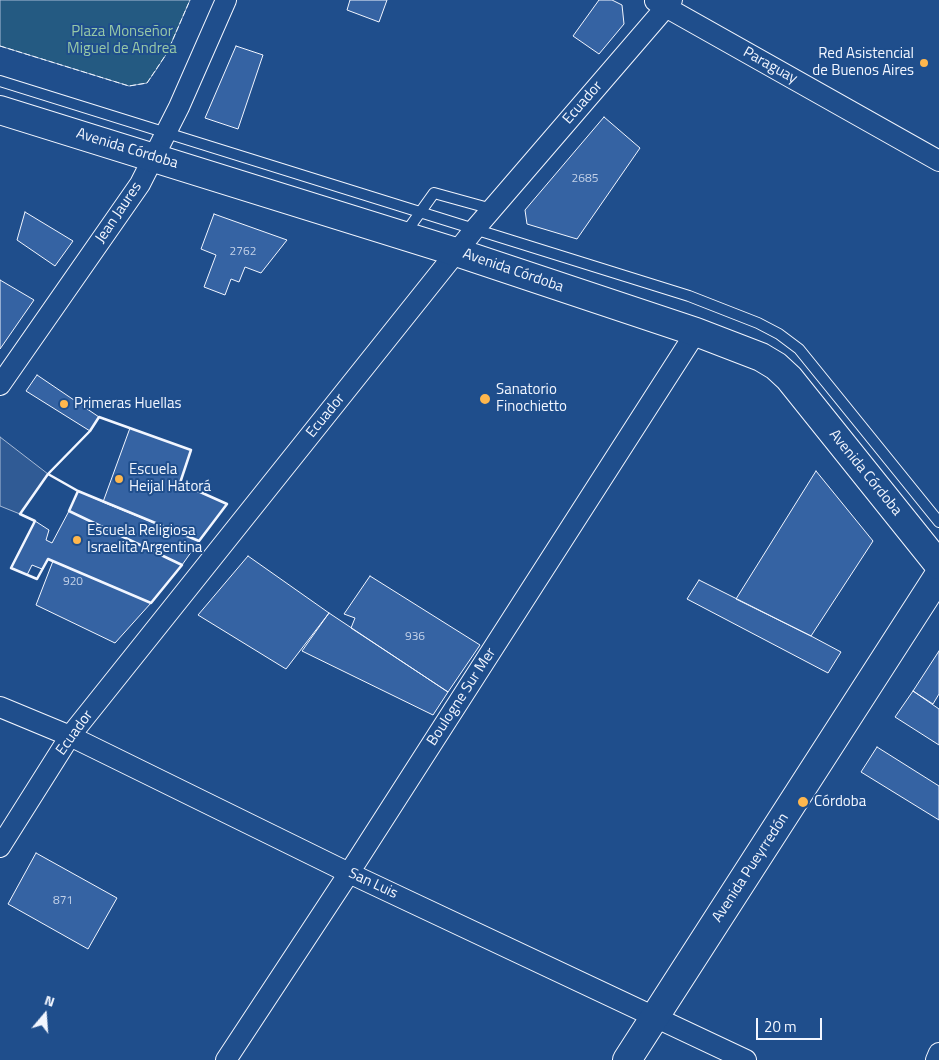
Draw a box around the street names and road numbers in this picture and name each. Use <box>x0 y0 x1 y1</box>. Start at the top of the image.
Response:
street label: Paraguay <box>740 44 800 88</box>
street label: Ecuador <box>559 78 607 128</box>
street label: Avenida Córdoba <box>74 125 180 173</box>
street label: Jean Jaures <box>92 179 146 247</box>
street label: Avenida Córdoba <box>460 245 566 297</box>
street label: Ecuador <box>303 390 349 442</box>
street label: Avenida Córdoba <box>825 426 905 520</box>
street label: Boulogne Sur Mer <box>424 645 500 749</box>
street label: Ecuador <box>53 707 97 759</box>
street label: Avenida Pueyrredón <box>709 810 793 926</box>
street label: San Luis <box>345 865 401 903</box>

